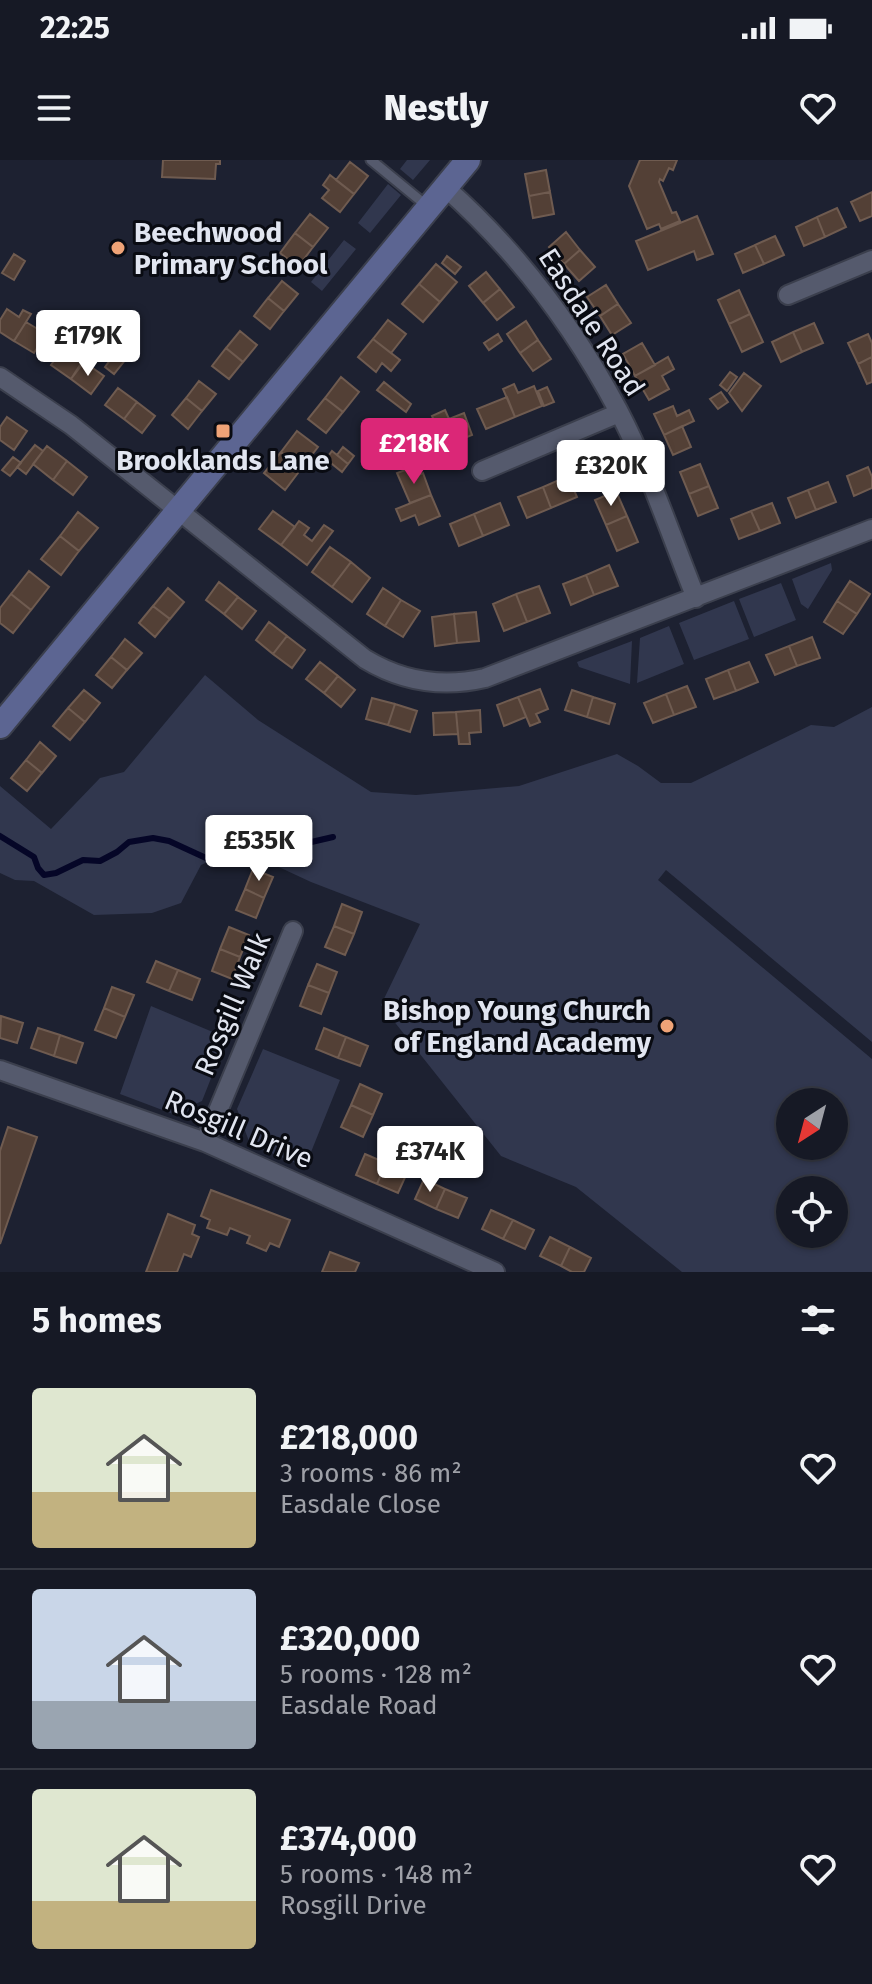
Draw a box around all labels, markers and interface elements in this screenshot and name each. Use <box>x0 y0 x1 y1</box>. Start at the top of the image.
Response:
text: 22:25 <box>40 10 110 46</box>
icon: menu <box>32 86 76 130</box>
text: Nestly <box>384 86 488 130</box>
icon: heart <box>796 86 840 130</box>
place label: Beechwood Primary School <box>134 216 328 281</box>
marker: Beechwood Primary School <box>109 239 127 257</box>
street label: Easdale Road <box>532 242 652 402</box>
pin: £179K <box>32 310 144 378</box>
text: £179K <box>54 320 122 351</box>
pin: £218K <box>358 418 470 486</box>
marker: Brooklands Lane <box>214 422 232 440</box>
text: £218K <box>379 428 449 459</box>
pin: £320K <box>555 440 667 508</box>
place label: Brooklands Lane <box>116 444 330 477</box>
text: £320K <box>575 450 647 481</box>
pin: £535K <box>203 815 315 883</box>
text: £535K <box>223 825 295 856</box>
street label: Rosgill Walk <box>188 927 278 1081</box>
place label: Bishop Young Church of England Academy <box>383 994 651 1059</box>
marker: Bishop Young Church of England Academy <box>658 1017 676 1035</box>
street label: Rosgill Drive <box>160 1083 318 1175</box>
north arrow <box>776 1088 848 1160</box>
map controls <box>776 1088 848 1248</box>
pin: £374K <box>374 1126 486 1194</box>
text: £374K <box>395 1136 465 1167</box>
button: locate <box>776 1176 848 1248</box>
icon: filters <box>796 1298 840 1342</box>
text: 5 homes <box>32 1300 162 1341</box>
text: £218,000 <box>280 1417 418 1458</box>
icon: home <box>96 1420 192 1516</box>
icon: heart <box>796 1446 840 1490</box>
text: 3 rooms · 86 m² <box>280 1458 462 1489</box>
text: Easdale Close <box>280 1489 441 1520</box>
text: £320,000 <box>280 1618 421 1659</box>
icon: home <box>96 1621 192 1717</box>
icon: heart <box>796 1647 840 1691</box>
text: 5 rooms · 128 m² <box>280 1659 472 1690</box>
text: Easdale Road <box>280 1690 438 1721</box>
text: £374,000 <box>280 1818 417 1859</box>
icon: home <box>96 1821 192 1917</box>
icon: heart <box>796 1847 840 1891</box>
text: 5 rooms · 148 m² <box>280 1859 473 1890</box>
text: Rosgill Drive <box>280 1890 427 1921</box>

